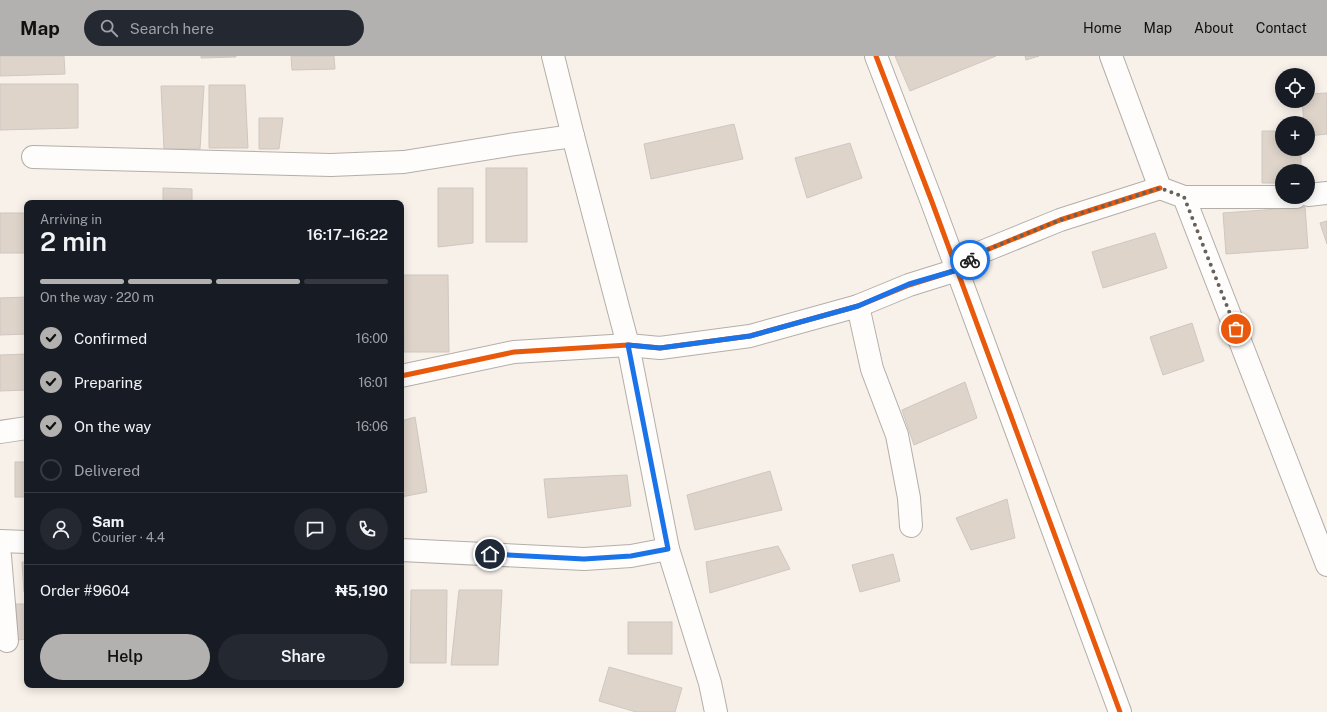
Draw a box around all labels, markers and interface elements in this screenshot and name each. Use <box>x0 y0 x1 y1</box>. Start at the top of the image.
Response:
search box <box>84 10 364 46</box>
text: Map <box>20 17 60 39</box>
icon: search <box>98 17 120 39</box>
text: Search here <box>130 20 214 37</box>
text: Home <box>1083 20 1122 36</box>
text: Map <box>1144 20 1172 36</box>
text: About <box>1194 20 1234 36</box>
text: Contact <box>1256 20 1307 36</box>
map controls <box>1275 68 1315 204</box>
button: locate <box>1275 68 1315 108</box>
button: + <box>1275 116 1315 156</box>
button: − <box>1275 164 1315 204</box>
text: Arriving in <box>40 212 102 227</box>
text: 2 min <box>40 226 107 257</box>
text: 16:17–16:22 <box>307 226 388 243</box>
courier <box>950 240 990 280</box>
icon: bike <box>959 249 981 271</box>
text: On the way · 220 m <box>40 290 154 305</box>
pin <box>1219 312 1253 346</box>
icon: bag <box>1225 318 1247 340</box>
icon: check <box>40 327 62 349</box>
text: Confirmed <box>74 330 147 347</box>
text: 16:00 <box>356 331 388 346</box>
icon: check <box>40 371 62 393</box>
text: Preparing <box>74 374 143 391</box>
text: 16:01 <box>358 375 388 390</box>
icon: check <box>40 415 62 437</box>
text: On the way <box>74 418 151 435</box>
text: 16:06 <box>356 419 388 434</box>
text: Delivered <box>74 462 140 479</box>
button: person <box>40 508 82 550</box>
button: chat <box>294 508 336 550</box>
button: phone <box>346 508 388 550</box>
text: Sam <box>92 513 124 530</box>
text: Courier · 4.4 <box>92 530 165 545</box>
pin <box>473 537 507 571</box>
icon: home <box>479 543 501 565</box>
text: Order #9604 <box>40 582 130 599</box>
text: ₦5,190 <box>335 582 388 599</box>
button: Help <box>40 634 210 680</box>
button: Share <box>218 634 388 680</box>

